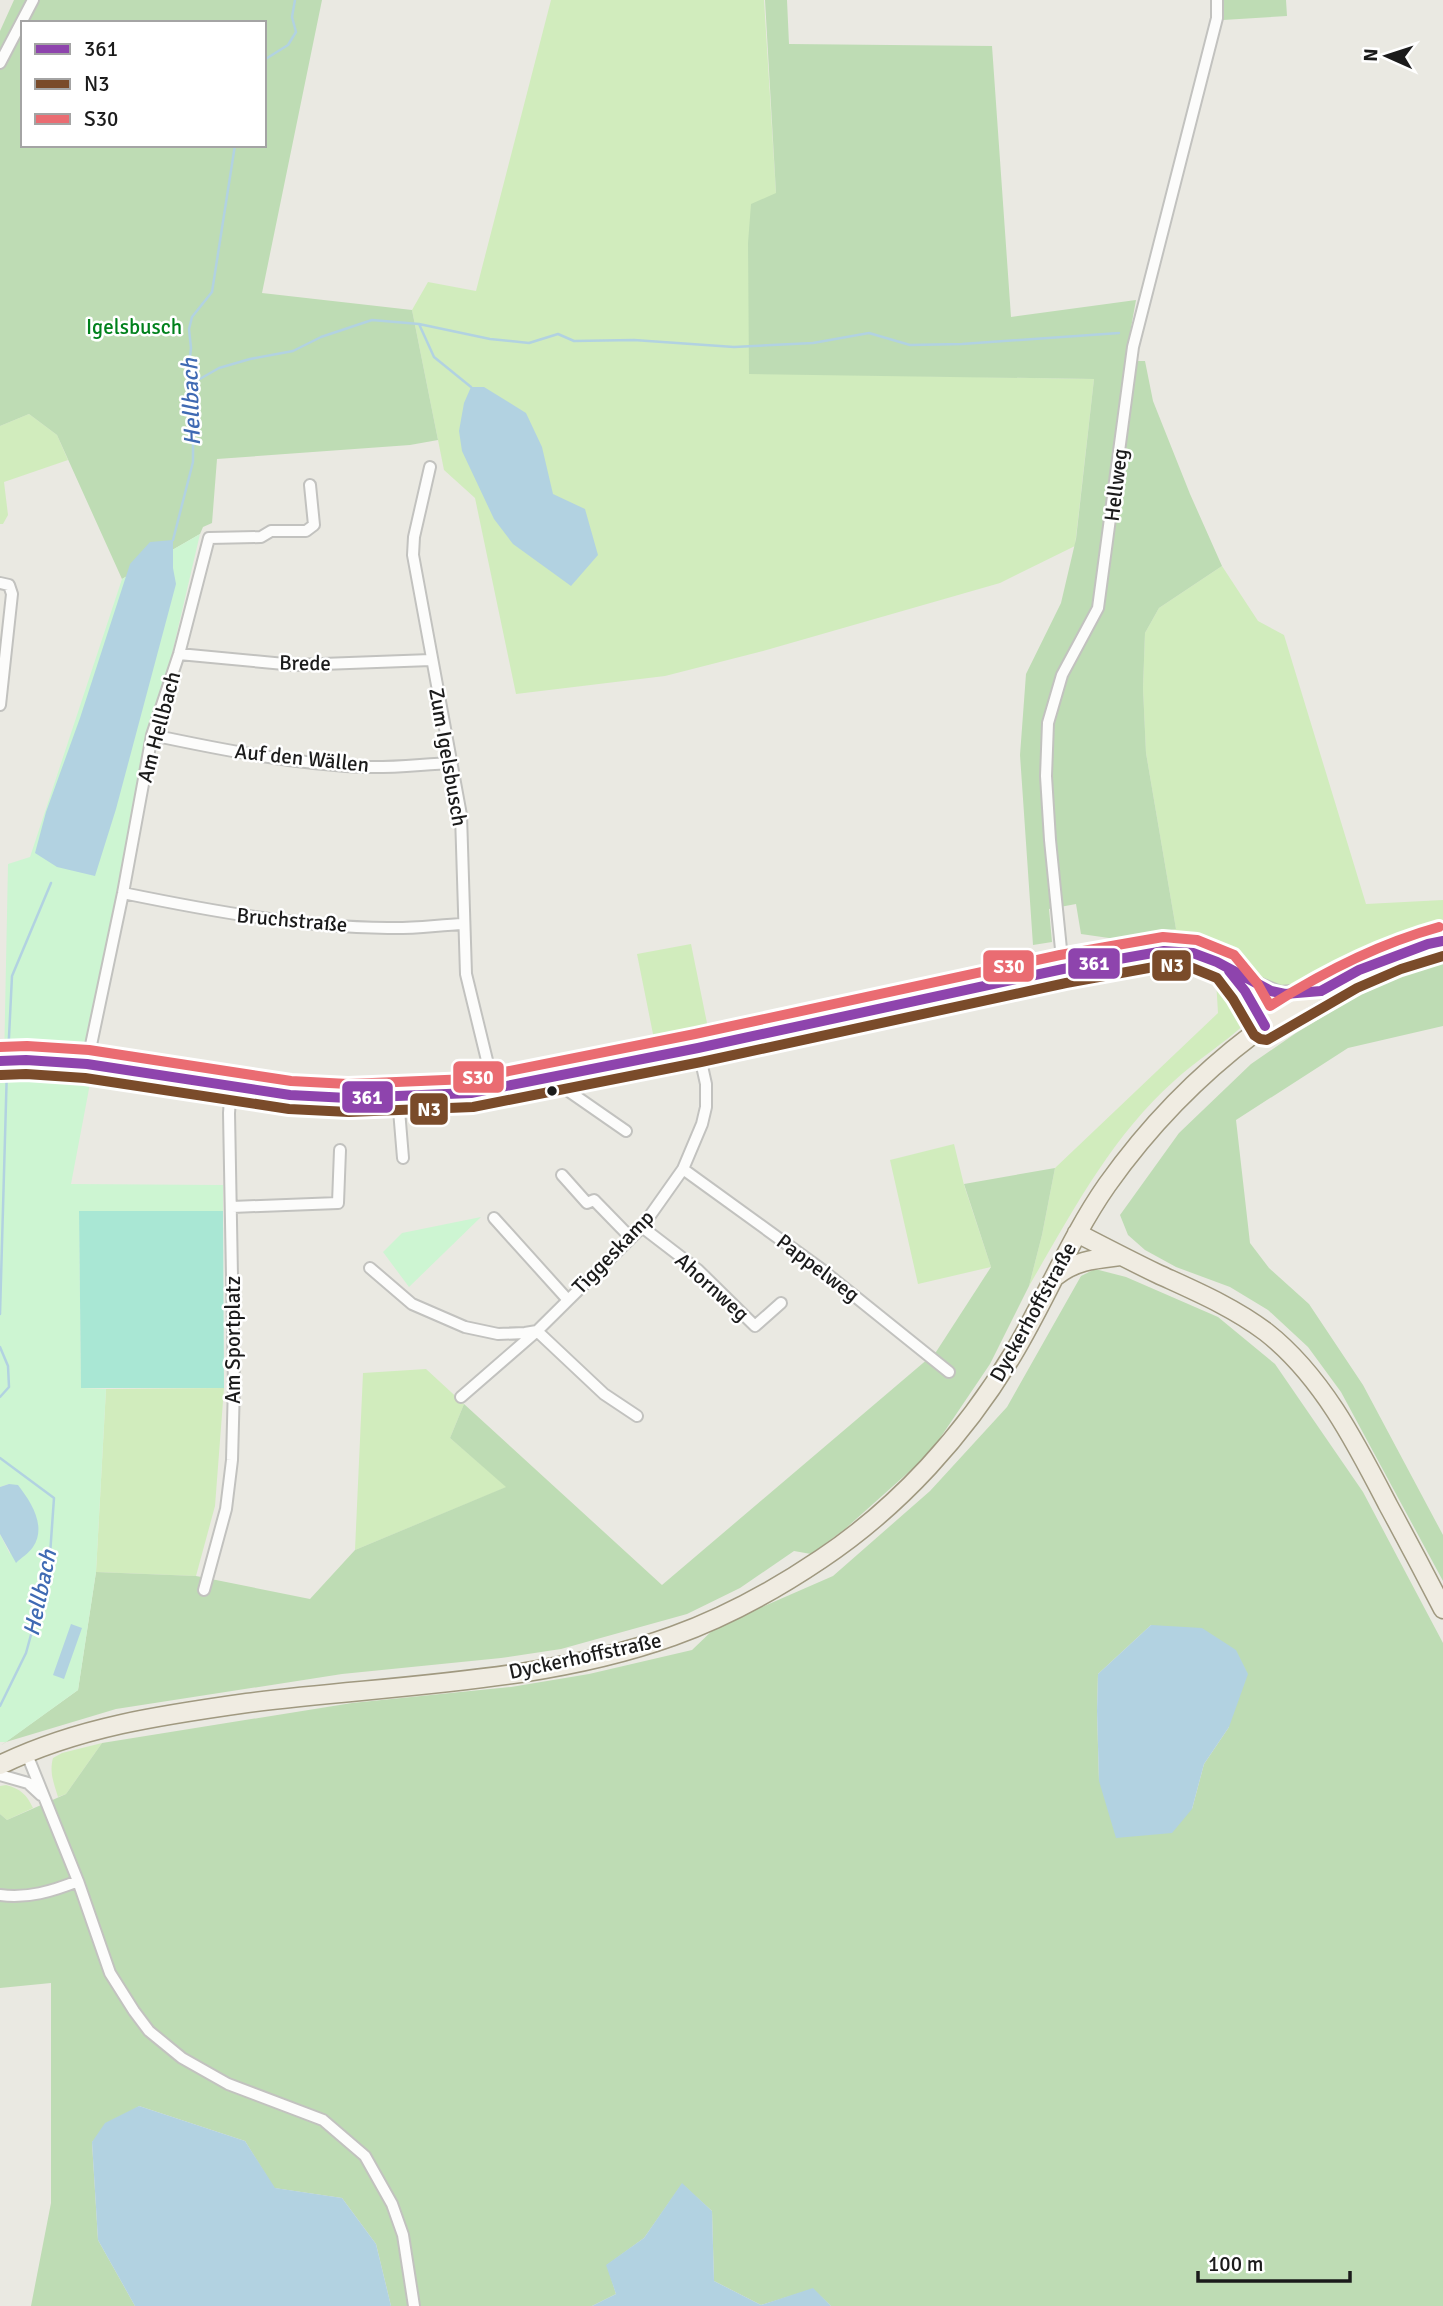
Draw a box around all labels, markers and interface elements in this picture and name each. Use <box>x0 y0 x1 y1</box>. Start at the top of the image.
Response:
legend <box>21 21 266 147</box>
north arrow <box>1352 21 1422 91</box>
text: 361 <box>84 36 118 62</box>
text: N <box>1359 48 1383 62</box>
text: N3 <box>84 71 110 97</box>
text: S30 <box>84 106 118 132</box>
park label: Igelsbusch <box>86 314 182 340</box>
water label: Hellbach <box>175 356 207 446</box>
street label: Hellweg <box>1099 447 1133 523</box>
street label: Brede <box>279 650 331 676</box>
street label: Am Hellbach <box>132 669 186 785</box>
street label: Zum Igelsbusch <box>423 686 473 828</box>
street label: Auf den Wällen <box>233 738 371 778</box>
street label: Bruchstraße <box>235 902 349 938</box>
line badge: 361 <box>1067 947 1121 980</box>
line badge: S30 <box>982 949 1035 983</box>
line badge: N3 <box>1151 949 1192 982</box>
text: 361 <box>1079 952 1109 976</box>
text: N3 <box>1160 954 1184 978</box>
text: S30 <box>993 955 1025 979</box>
line badge: S30 <box>452 1060 505 1094</box>
text: S30 <box>462 1066 494 1090</box>
line badge: 361 <box>341 1080 394 1114</box>
unlabelled marker <box>545 1084 559 1098</box>
text: 361 <box>352 1086 382 1110</box>
line badge: N3 <box>409 1092 449 1126</box>
text: N3 <box>417 1098 441 1122</box>
street label: Tiggeskamp <box>567 1205 659 1299</box>
street label: Pappelweg <box>771 1228 865 1308</box>
street label: Dyckerhoffstraße <box>984 1238 1082 1386</box>
street label: Ahornweg <box>670 1247 754 1327</box>
street label: Am Sportplatz <box>220 1276 246 1404</box>
water label: Hellbach <box>17 1546 64 1639</box>
street label: Dyckerhoffstraße <box>506 1627 664 1685</box>
scale bar <box>1198 2240 1350 2284</box>
text: 100 m <box>1208 2251 1263 2277</box>

